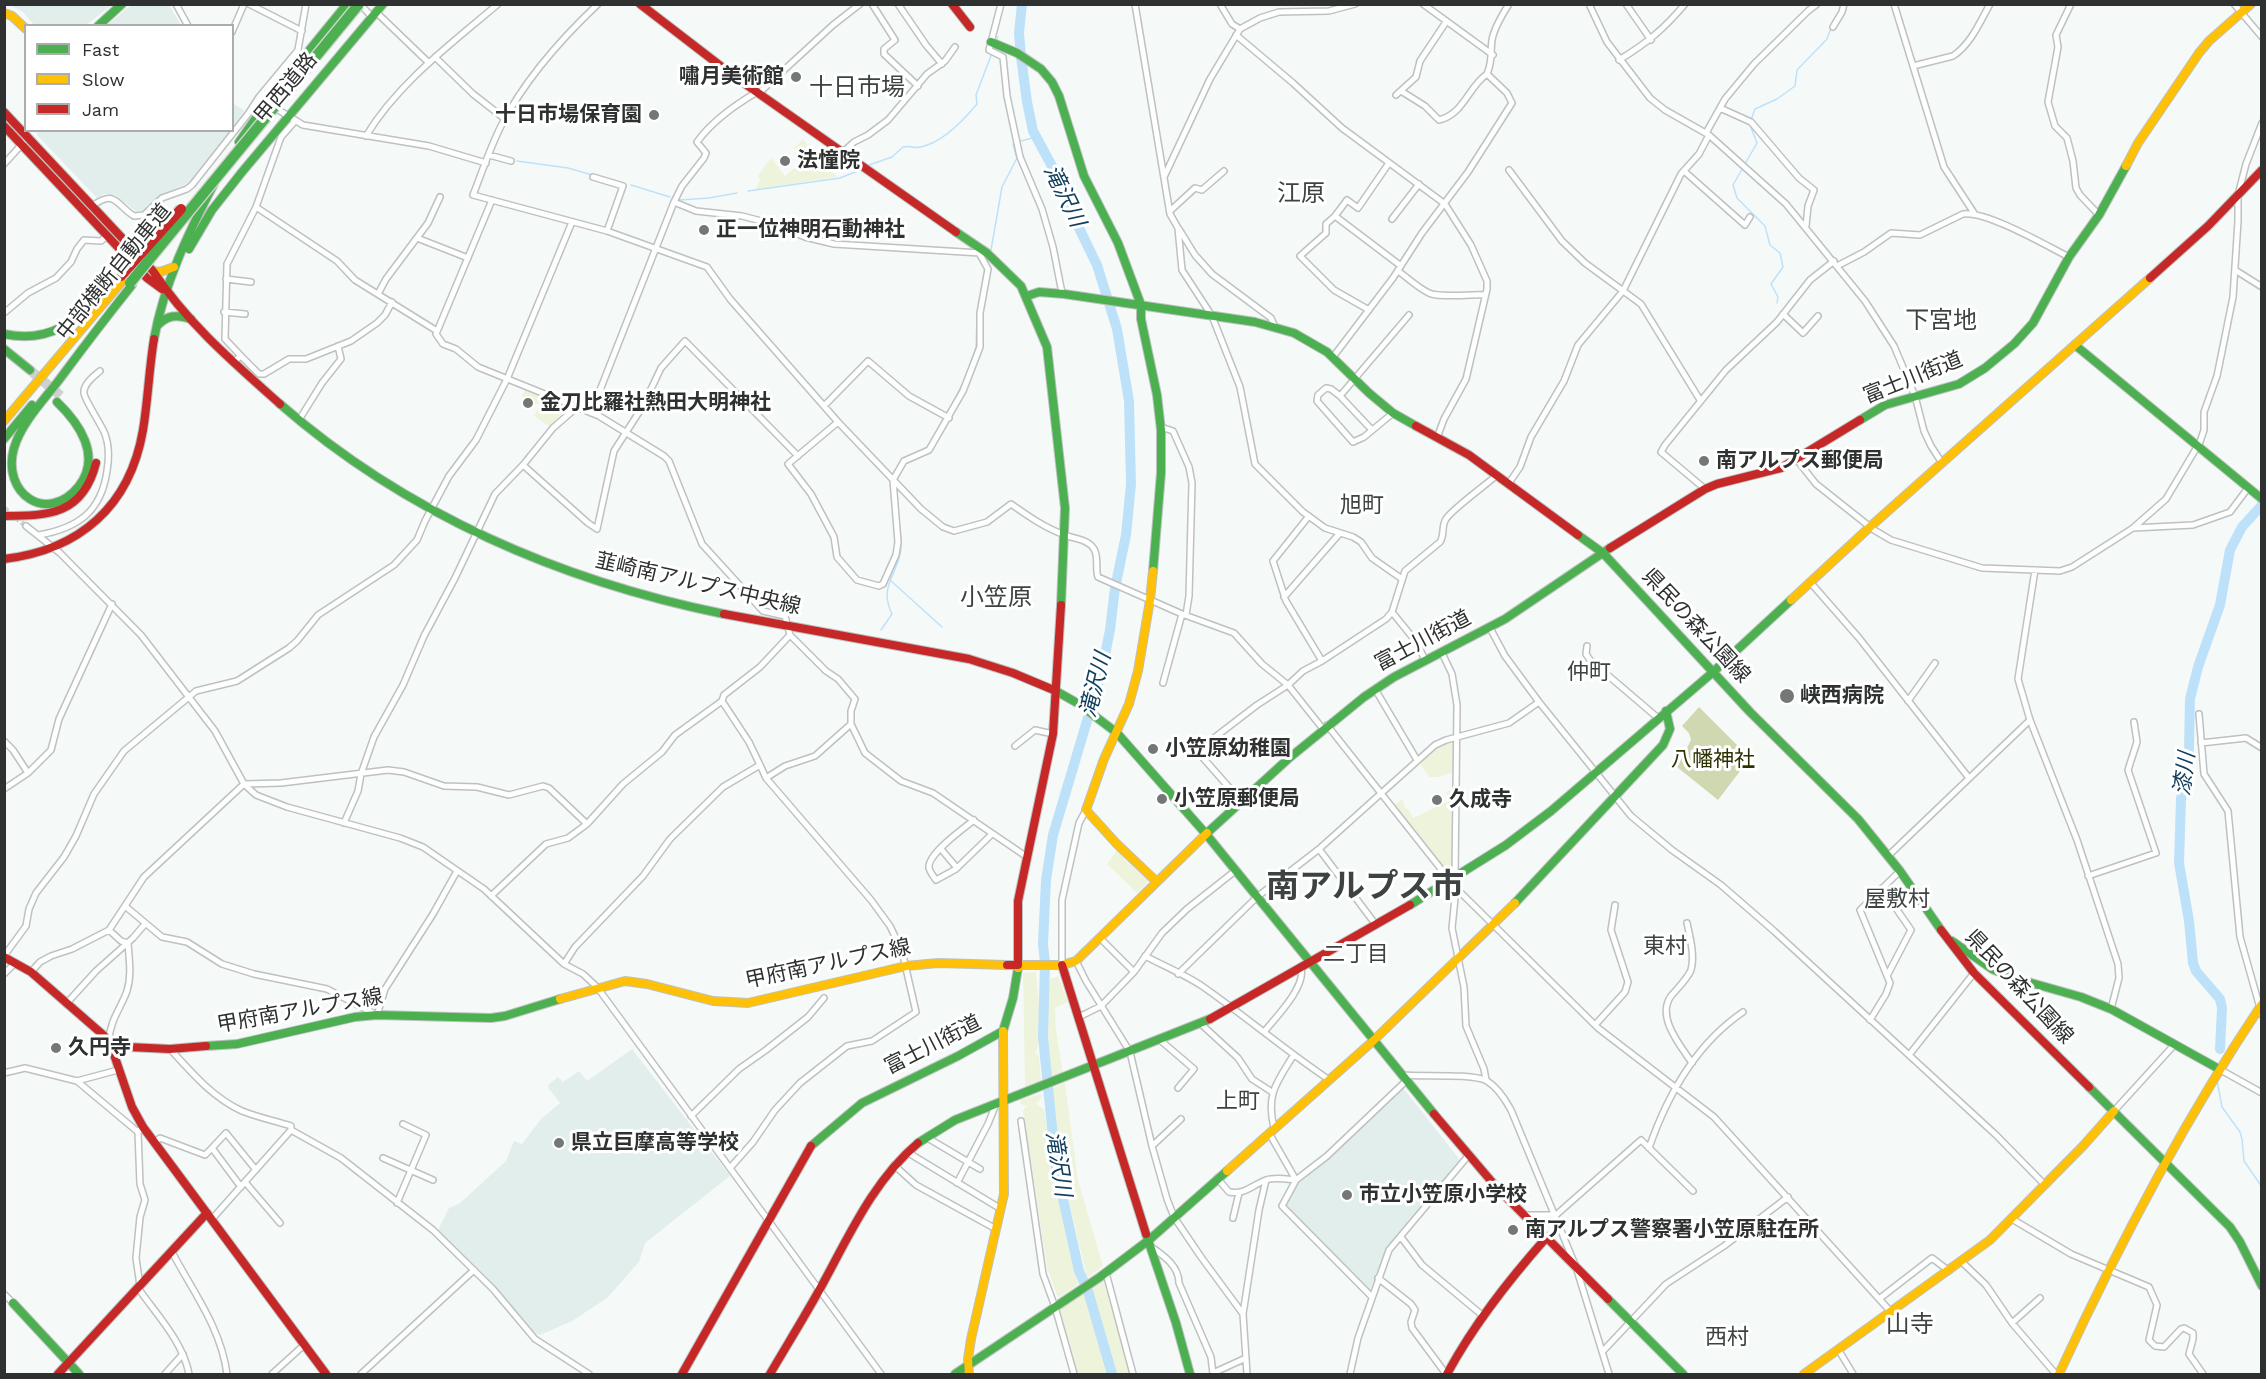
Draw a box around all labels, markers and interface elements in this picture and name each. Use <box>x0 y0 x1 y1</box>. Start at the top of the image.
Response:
legend <box>24 24 234 132</box>
text: Fast <box>82 39 119 60</box>
street label: 甲西道路 <box>249 48 323 128</box>
place label: 嘯月美術館 <box>679 64 784 90</box>
text: Slow <box>82 69 125 90</box>
marker: 嘯月美術館 <box>789 70 803 84</box>
district label: 十日市場 <box>809 74 905 102</box>
text: Jam <box>82 99 119 120</box>
place label: 十日市場保育園 <box>495 102 642 128</box>
marker: 十日市場保育園 <box>647 108 661 122</box>
place label: 法憧院 <box>797 148 860 174</box>
marker: 法憧院 <box>778 154 792 168</box>
water label: 滝沢川 <box>1038 161 1090 231</box>
district label: 江原 <box>1277 180 1325 208</box>
street label: 中部横断自動車道 <box>51 199 177 345</box>
place label: 正一位神明石動神社 <box>716 217 905 243</box>
marker: 正一位神明石動神社 <box>697 223 711 237</box>
district label: 下宮地 <box>1905 307 1977 335</box>
street label: 富士川街道 <box>1860 347 1966 409</box>
place label: 金刀比羅社熱田大明神社 <box>540 390 771 416</box>
marker: 金刀比羅社熱田大明神社 <box>521 396 535 410</box>
place label: 南アルプス郵便局 <box>1716 448 1884 474</box>
marker: 南アルプス郵便局 <box>1697 454 1711 468</box>
district label: 旭町 <box>1340 493 1384 519</box>
street label: 韮崎南アルプス中央線 <box>593 548 803 620</box>
street label: 県民の森公園線 <box>1637 564 1755 688</box>
district label: 小笠原 <box>960 584 1032 612</box>
street label: 富士川街道 <box>1371 605 1475 677</box>
water label: 滝沢川 <box>1075 650 1117 720</box>
district label: 仲町 <box>1567 660 1611 686</box>
place label: 峡西病院 <box>1800 683 1884 709</box>
marker: 峡西病院 <box>1778 687 1796 705</box>
place label: 小笠原幼稚園 <box>1165 736 1291 762</box>
marker: 小笠原幼稚園 <box>1146 742 1160 756</box>
park label: 八幡神社 <box>1671 747 1755 773</box>
water label: 漆川 <box>2169 751 2201 797</box>
place label: 小笠原郵便局 <box>1174 786 1300 812</box>
place label: 久成寺 <box>1449 787 1512 813</box>
marker: 小笠原郵便局 <box>1155 792 1169 806</box>
marker: 久成寺 <box>1430 793 1444 807</box>
district label: 南アルプス市 <box>1266 867 1464 907</box>
district label: 屋敷村 <box>1864 887 1930 913</box>
street label: 県民の森公園線 <box>1960 925 2078 1049</box>
street label: 甲府南アルプス線 <box>743 934 913 994</box>
district label: 東村 <box>1643 934 1687 960</box>
district label: 二丁目 <box>1323 942 1389 968</box>
street label: 甲府南アルプス線 <box>215 984 385 1038</box>
street label: 富士川街道 <box>881 1010 985 1080</box>
place label: 久円寺 <box>68 1035 131 1061</box>
marker: 久円寺 <box>49 1041 63 1055</box>
district label: 上町 <box>1216 1089 1260 1115</box>
water label: 滝沢川 <box>1040 1129 1076 1199</box>
place label: 県立巨摩高等学校 <box>571 1130 739 1156</box>
marker: 県立巨摩高等学校 <box>552 1136 566 1150</box>
place label: 市立小笠原小学校 <box>1359 1182 1527 1208</box>
marker: 市立小笠原小学校 <box>1340 1188 1354 1202</box>
place label: 南アルプス警察署小笠原駐在所 <box>1525 1217 1819 1243</box>
marker: 南アルプス警察署小笠原駐在所 <box>1506 1223 1520 1237</box>
district label: 山寺 <box>1886 1311 1934 1339</box>
district label: 西村 <box>1705 1325 1749 1351</box>

